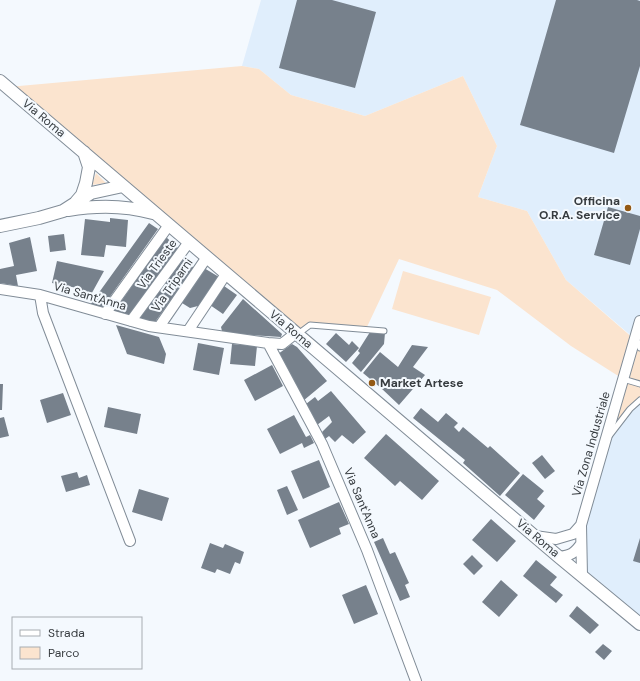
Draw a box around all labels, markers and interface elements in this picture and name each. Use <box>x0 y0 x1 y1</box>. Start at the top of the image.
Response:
street label: Via Roma <box>19 95 69 141</box>
place label: Officina O.R.A. Service <box>539 193 620 223</box>
marker: Officina O.R.A. Service <box>623 203 633 213</box>
street label: Via Trieste <box>134 236 181 292</box>
street label: Via Triparni <box>148 255 196 315</box>
street label: Via Sant'Anna <box>52 278 128 314</box>
street label: Via Roma <box>266 306 316 352</box>
place label: Market Artese <box>380 375 463 391</box>
marker: Market Artese <box>367 378 377 388</box>
street label: Via Zona Industriale <box>568 389 614 498</box>
street label: Via Sant'Anna <box>340 465 384 541</box>
street label: Via Roma <box>513 515 563 561</box>
legend <box>12 617 142 669</box>
text: Strada <box>48 625 85 641</box>
text: Parco <box>48 645 79 661</box>

